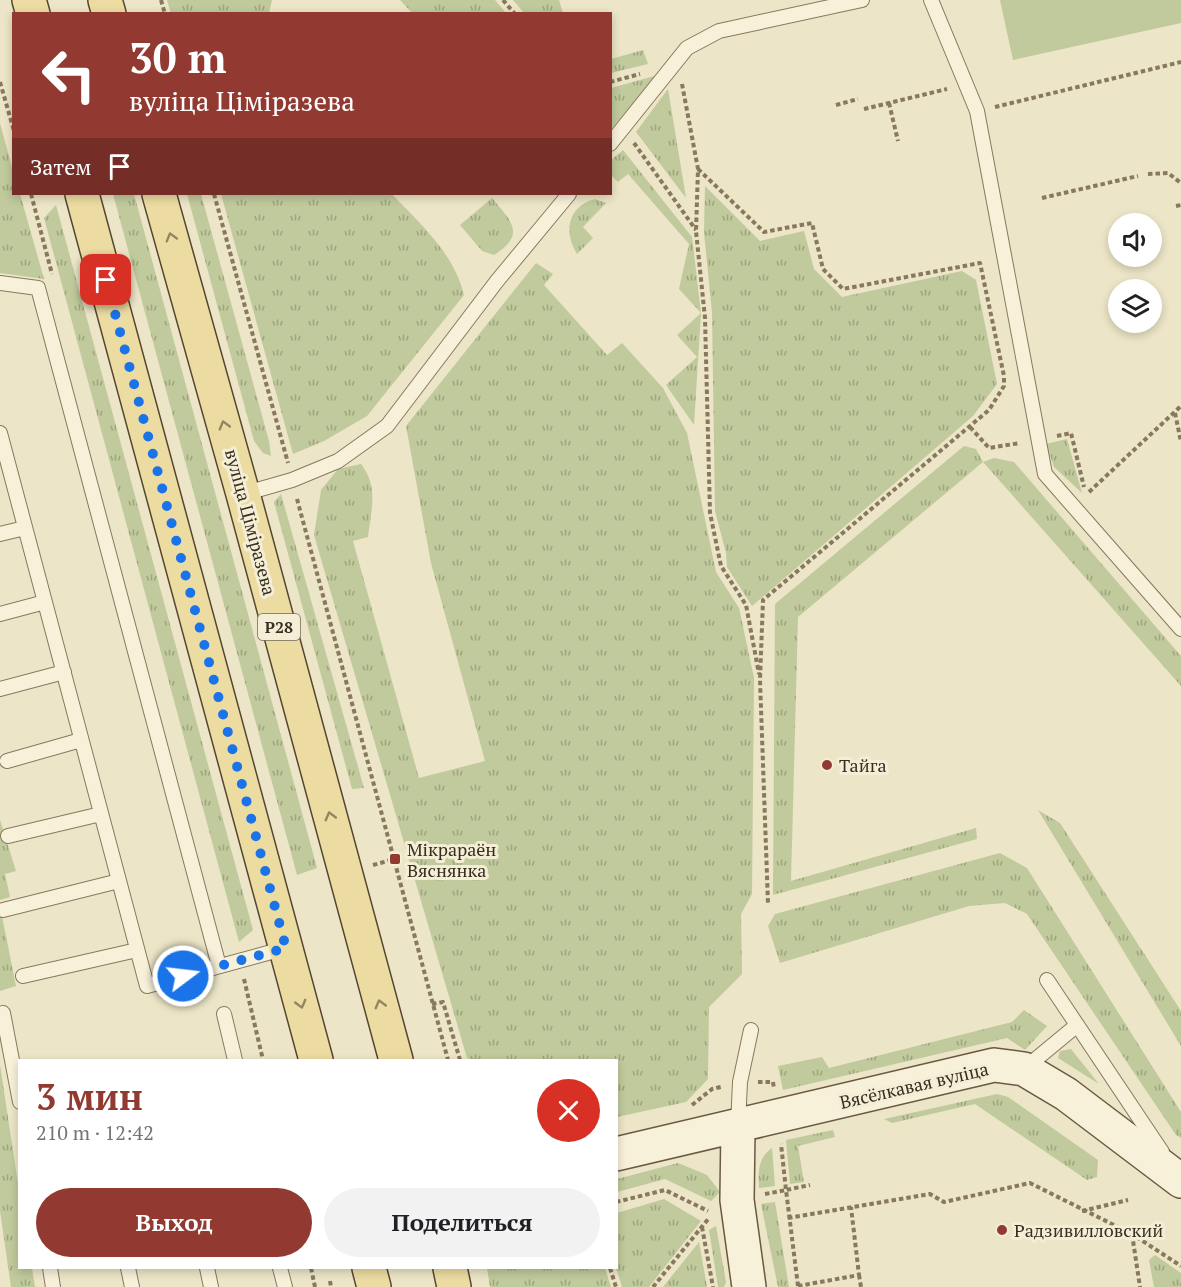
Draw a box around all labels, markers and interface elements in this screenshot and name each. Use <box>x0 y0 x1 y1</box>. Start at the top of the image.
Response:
text: 30 m <box>129 29 227 85</box>
icon: left <box>30 36 108 114</box>
text: вуліца Ціміразева <box>129 83 355 119</box>
icon: arrive <box>103 150 136 183</box>
text: Затем <box>30 152 91 181</box>
map controls <box>1108 213 1162 333</box>
button: sound <box>1108 213 1162 267</box>
one-way arrow <box>166 232 178 243</box>
pin <box>80 254 131 305</box>
icon: arrive <box>89 263 122 296</box>
button: layers <box>1108 279 1162 333</box>
one-way arrow <box>219 420 231 431</box>
street label: вуліца Ціміразева <box>220 446 282 598</box>
road number: Р28 <box>258 614 300 640</box>
place label: Тайга <box>839 753 887 777</box>
marker: Тайга <box>820 758 834 772</box>
one-way arrow <box>324 811 337 821</box>
place label: Мікрараён Вяснянка <box>407 837 496 882</box>
marker: Мікрараён Вяснянка <box>388 852 402 866</box>
position arrow <box>151 944 215 1008</box>
one-way arrow <box>293 999 306 1009</box>
one-way arrow <box>375 999 388 1009</box>
street label: Вясёлкавая вуліца <box>837 1056 991 1114</box>
text: 3 мин <box>36 1073 143 1120</box>
button: close <box>537 1079 600 1142</box>
text: 210 m · 12:42 <box>36 1119 154 1146</box>
button: Выход <box>36 1188 312 1257</box>
button: Поделиться <box>324 1188 600 1257</box>
place label: Радзивилловский <box>1014 1218 1163 1242</box>
marker: Радзивилловский <box>995 1223 1009 1237</box>

